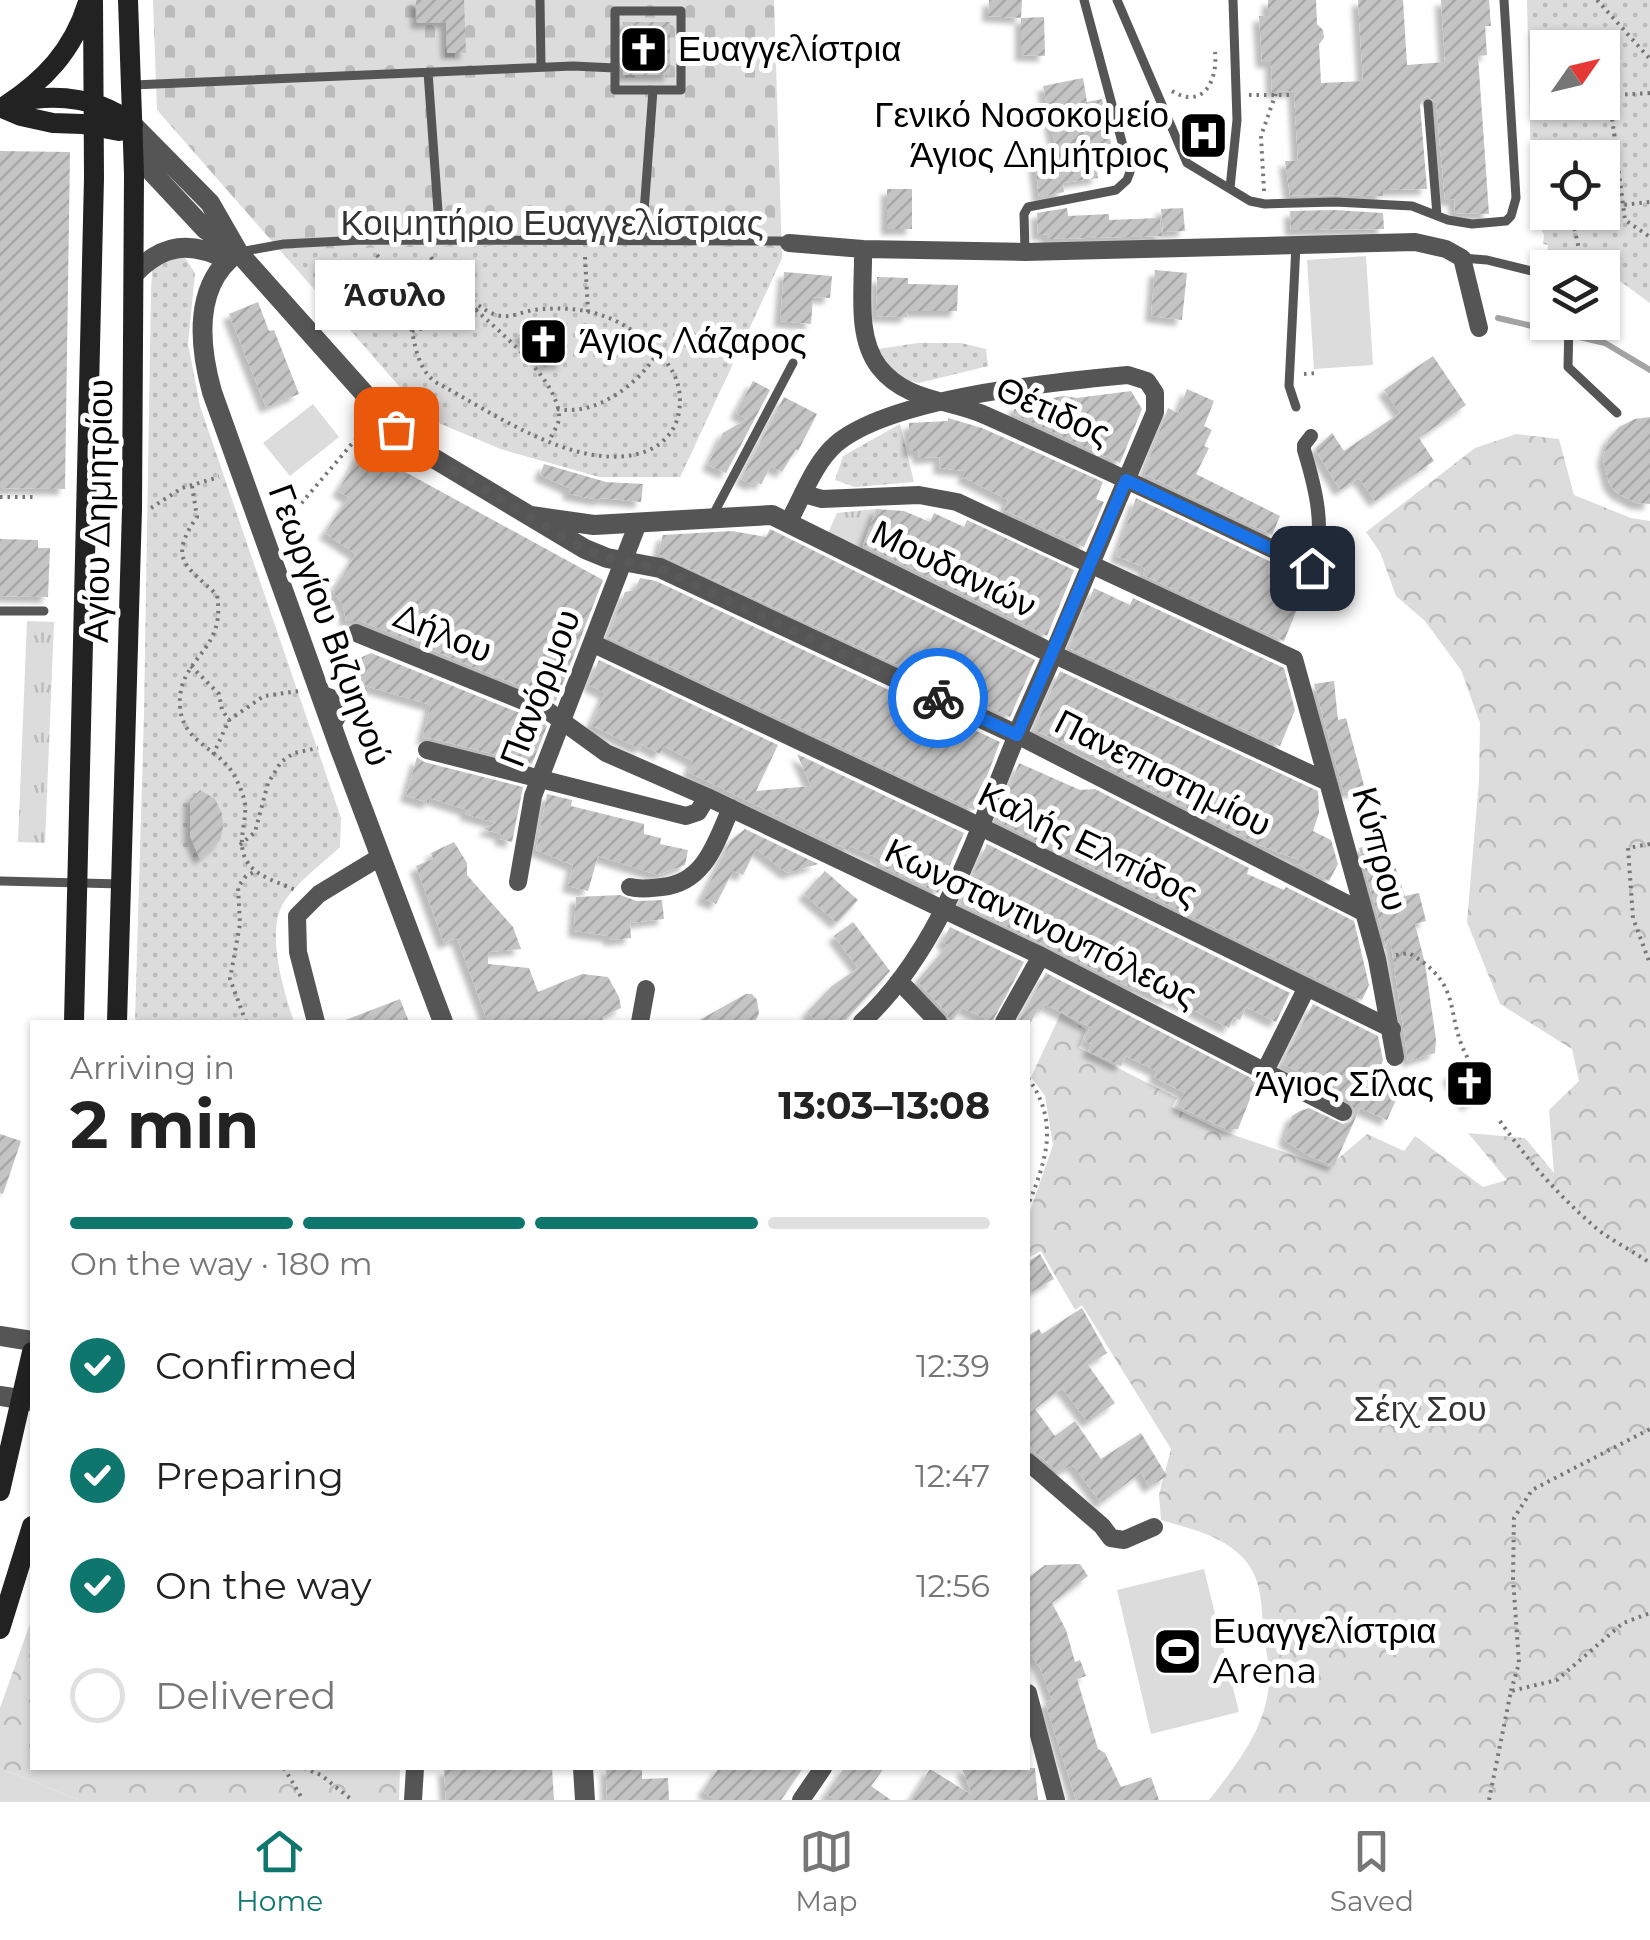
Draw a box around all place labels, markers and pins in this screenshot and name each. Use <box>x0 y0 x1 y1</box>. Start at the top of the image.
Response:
church icon: Ευαγγελίστρια <box>617 23 669 75</box>
place label: Ευαγγελίστρια <box>678 27 901 70</box>
place label: Γενικό Νοσοκομείο Άγιος Δημήτριος <box>874 93 1169 176</box>
hospital icon: Γενικό Νοσοκομείο Άγιος Δημήτριος <box>1178 109 1230 161</box>
callout: Άσυλο <box>316 259 476 329</box>
church icon: Άγιος Λάζαρος <box>518 315 570 367</box>
place label: Άγιος Λάζαρος <box>579 319 807 362</box>
pin <box>354 387 439 472</box>
pin <box>1270 526 1355 611</box>
church icon: Άγιος Σίλας <box>1443 1058 1495 1110</box>
place label: Άγιος Σίλας <box>1255 1062 1434 1105</box>
place label: Ευαγγελίστρια Arena <box>1213 1609 1436 1692</box>
sports icon: Ευαγγελίστρια Arena <box>1152 1625 1204 1677</box>

